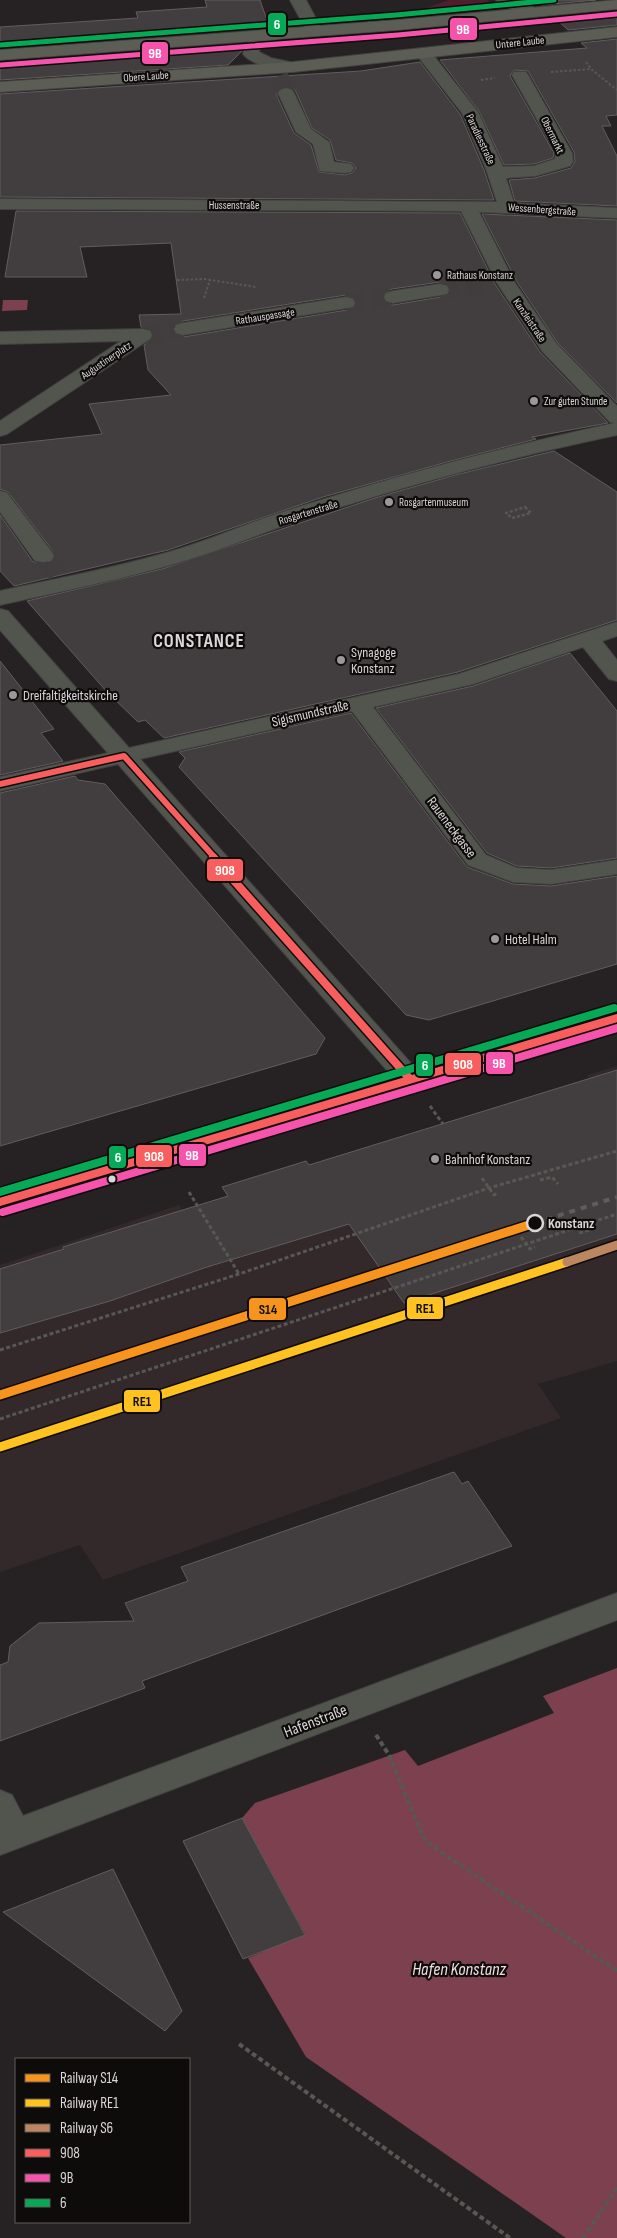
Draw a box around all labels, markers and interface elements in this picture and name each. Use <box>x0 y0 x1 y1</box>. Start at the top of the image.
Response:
line badge: 6 <box>267 12 287 36</box>
text: 6 <box>274 16 281 33</box>
line badge: 9B <box>449 17 478 41</box>
text: 9B <box>456 21 470 38</box>
street label: Untere Laube <box>495 33 545 52</box>
line badge: 9B <box>141 41 169 65</box>
text: 9B <box>148 45 162 62</box>
street label: Obere Laube <box>123 68 169 85</box>
street label: Paradiesstraße <box>463 112 498 167</box>
street label: Obermarkt <box>538 115 567 156</box>
street label: Hussenstraße <box>209 199 259 212</box>
street label: Wessenbergstraße <box>508 201 576 218</box>
marker: Rathaus Konstanz <box>431 269 443 281</box>
place label: Rathaus Konstanz <box>447 269 513 282</box>
street label: Kanzleistraße <box>510 296 549 345</box>
street label: Rathauspassage <box>235 305 296 328</box>
street label: Augustinerplatz <box>78 339 134 383</box>
marker: Zur guten Stunde <box>528 395 540 407</box>
place label: Zur guten Stunde <box>544 395 607 408</box>
marker: Rosgartenmuseum <box>383 496 395 508</box>
place label: Rosgartenmuseum <box>399 496 468 509</box>
street label: Rosgartenstraße <box>277 497 339 528</box>
district label: CONSTANCE <box>153 630 245 653</box>
place label: Synagoge Konstanz <box>351 644 396 677</box>
marker: Synagoge Konstanz <box>335 654 347 666</box>
place label: Dreifaltigkeitskirche <box>23 687 118 704</box>
marker: Dreifaltigkeitskirche <box>7 689 19 701</box>
street label: Sigismundstraße <box>270 696 350 731</box>
street label: Raueneckgasse <box>423 794 480 861</box>
line badge: 908 <box>206 858 244 882</box>
text: 908 <box>215 862 235 879</box>
place label: Hotel Halm <box>505 931 557 948</box>
marker: Hotel Halm <box>489 933 501 945</box>
line badge: 9B <box>485 1051 514 1075</box>
line badge: 908 <box>444 1052 482 1076</box>
line badge: 6 <box>415 1053 434 1077</box>
text: 9B <box>492 1055 506 1072</box>
text: 908 <box>453 1056 473 1073</box>
text: 6 <box>422 1057 429 1074</box>
line badge: 9B <box>178 1143 207 1167</box>
line badge: 908 <box>135 1144 173 1168</box>
line badge: 6 <box>108 1145 127 1169</box>
text: 9B <box>185 1147 199 1164</box>
text: 908 <box>144 1148 164 1165</box>
text: 6 <box>115 1149 122 1166</box>
place label: Bahnhof Konstanz <box>445 1151 530 1168</box>
marker: Bahnhof Konstanz <box>429 1153 441 1165</box>
unlabelled marker <box>107 1174 117 1184</box>
marker: Konstanz <box>526 1214 544 1232</box>
place label: Konstanz <box>548 1215 595 1232</box>
line badge: RE1 <box>406 1296 444 1320</box>
line badge: S14 <box>248 1297 287 1321</box>
text: RE1 <box>416 1300 435 1317</box>
text: S14 <box>259 1301 278 1318</box>
line badge: RE1 <box>123 1389 161 1413</box>
text: RE1 <box>133 1393 152 1410</box>
street label: Hafenstraße <box>281 1701 350 1742</box>
water label: Hafen Konstanz <box>412 1959 507 1980</box>
legend <box>15 2058 190 2223</box>
text: Railway S14 <box>60 2069 118 2088</box>
text: Railway RE1 <box>60 2094 119 2113</box>
text: Railway S6 <box>60 2119 113 2138</box>
text: 908 <box>60 2144 80 2163</box>
text: 9B <box>60 2169 74 2188</box>
text: 6 <box>60 2194 67 2213</box>

